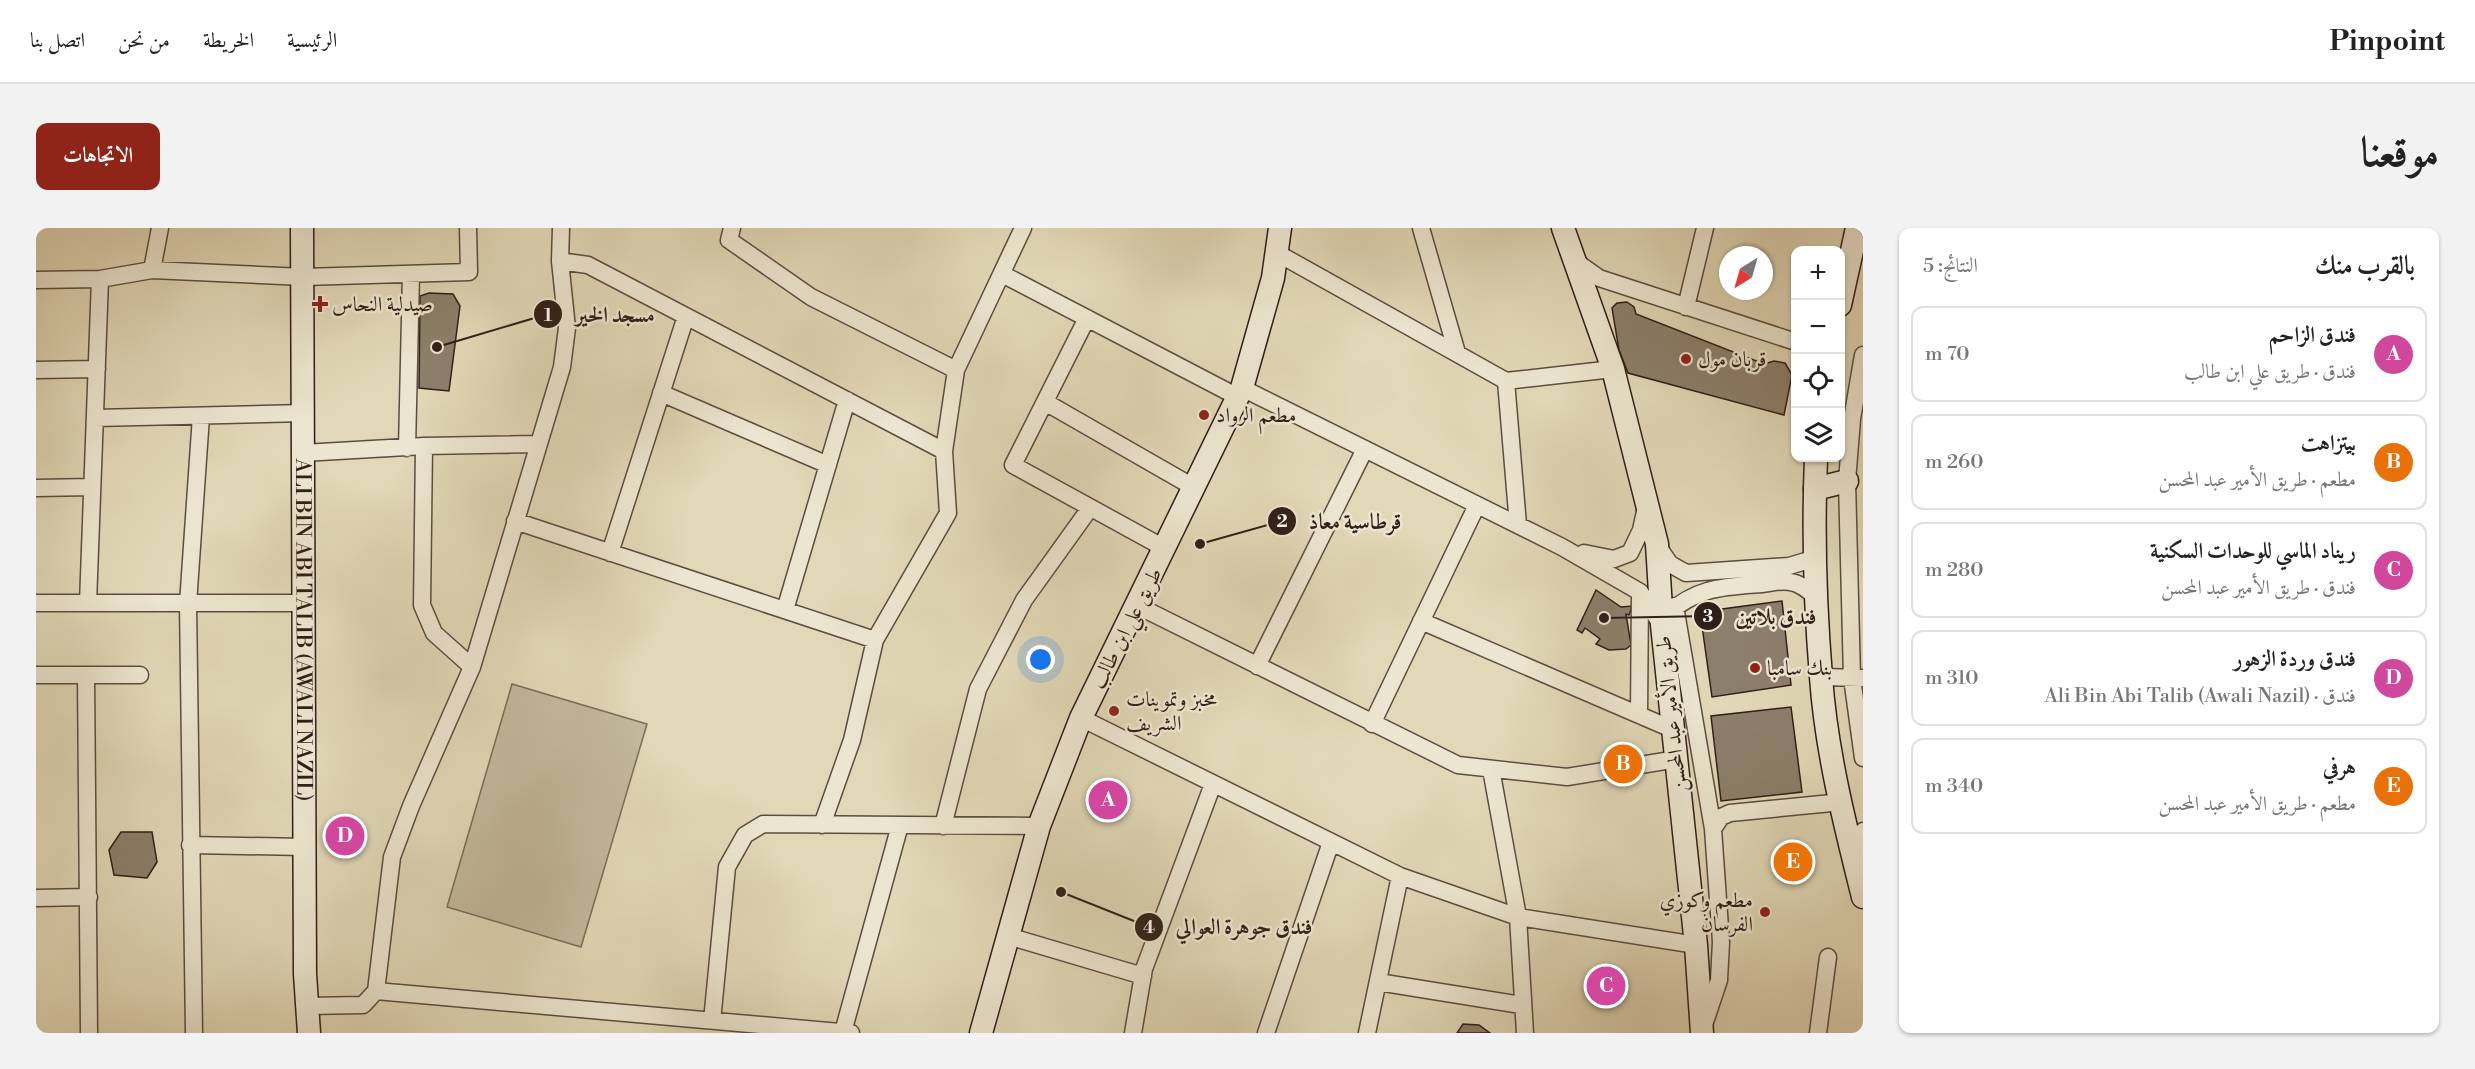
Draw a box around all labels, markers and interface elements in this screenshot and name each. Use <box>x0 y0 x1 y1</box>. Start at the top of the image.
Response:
text: Pinpoint <box>2329 24 2445 59</box>
text: اتصل بنا <box>30 28 85 54</box>
text: من نحن <box>118 28 170 54</box>
text: الخريطة <box>203 28 254 54</box>
text: الرئيسية <box>287 28 337 54</box>
button: الاتجاهات <box>36 123 160 190</box>
text: موقعنا <box>2361 127 2439 180</box>
north arrow <box>1719 246 1773 300</box>
map controls <box>1791 246 1845 462</box>
button: + <box>1791 246 1845 300</box>
text: بالقرب منك <box>2315 250 2415 282</box>
text: النتائج: 5 <box>1923 254 1978 279</box>
place label: صيدلية النحاس <box>332 292 433 318</box>
callout: مسجد الخير <box>533 294 667 334</box>
marker: صيدلية النحاس <box>313 297 327 311</box>
button: − <box>1791 300 1845 354</box>
text: مسجد الخير <box>572 302 655 329</box>
text: 1 <box>544 304 553 327</box>
text: فندق الزاحم <box>2269 322 2356 349</box>
text: 70 m <box>1925 342 1970 367</box>
text: A <box>2386 342 2401 367</box>
place label: قربان مول <box>1698 347 1766 373</box>
marker: قربان مول <box>1679 352 1693 366</box>
button: locate <box>1791 354 1845 408</box>
text: فندق · طريق علي ابن طالب <box>2184 360 2356 385</box>
place label: مطعم الرواد <box>1216 403 1296 435</box>
marker: مطعم الرواد <box>1197 408 1211 422</box>
button: layers <box>1791 408 1845 462</box>
text: بيتزاهت <box>2301 430 2356 457</box>
text: 260 m <box>1925 450 1983 475</box>
text: B <box>2386 450 2401 475</box>
street label: ALI BIN ABI TALIB (AWALI NAZIL) <box>289 457 316 802</box>
text: مطعم · طريق الأمير عبد المحسن <box>2159 468 2356 493</box>
callout: قرطاسية معاذ <box>1267 501 1413 541</box>
text: قرطاسية معاذ <box>1309 509 1401 536</box>
text: 2 <box>1276 510 1288 533</box>
text: ريناد الماسي للوحدات السكنية <box>2150 538 2356 565</box>
text: 280 m <box>1925 558 1984 583</box>
text: C <box>2386 558 2401 583</box>
street label: طريق علي ابن طالب <box>1085 563 1174 696</box>
text: فندق · طريق الأمير عبد المحسن <box>2161 576 2356 601</box>
callout: فندق بلاتين <box>1693 596 1828 636</box>
text: فندق بلاتين <box>1735 604 1817 631</box>
text: 3 <box>1703 605 1714 628</box>
street label: طريق الأمير عبد المحسن <box>1648 635 1693 794</box>
your location <box>1026 645 1055 674</box>
text: فندق وردة الزهور <box>2234 646 2356 673</box>
place label: بنك سامبا <box>1767 656 1832 682</box>
marker: بنك سامبا <box>1748 661 1762 675</box>
text: 310 m <box>1925 666 1978 691</box>
text: D <box>2386 666 2401 691</box>
text: فندق · Ali Bin Abi Talib (Awali Nazil) <box>2044 684 2356 709</box>
place label: مخبز وتموينات الشريف <box>1126 687 1217 737</box>
marker: مخبز وتموينات الشريف <box>1107 704 1121 718</box>
pin: B <box>1604 742 1642 786</box>
text: هرفي <box>2323 754 2356 781</box>
text: 340 m <box>1925 774 1983 799</box>
text: E <box>2387 774 2400 799</box>
pin: A <box>1088 778 1128 822</box>
text: مطعم · طريق الأمير عبد المحسن <box>2159 792 2356 817</box>
pin: D <box>326 814 364 858</box>
pin: E <box>1774 840 1812 884</box>
place label: مطعم وكوزي الفرسان <box>1659 888 1753 938</box>
marker: مطعم وكوزي الفرسان <box>1758 905 1772 919</box>
callout: فندق جوهرة العوالي <box>1134 907 1325 947</box>
text: فندق جوهرة العوالي <box>1175 914 1312 945</box>
text: 4 <box>1143 916 1155 939</box>
pin: C <box>1586 964 1626 1008</box>

